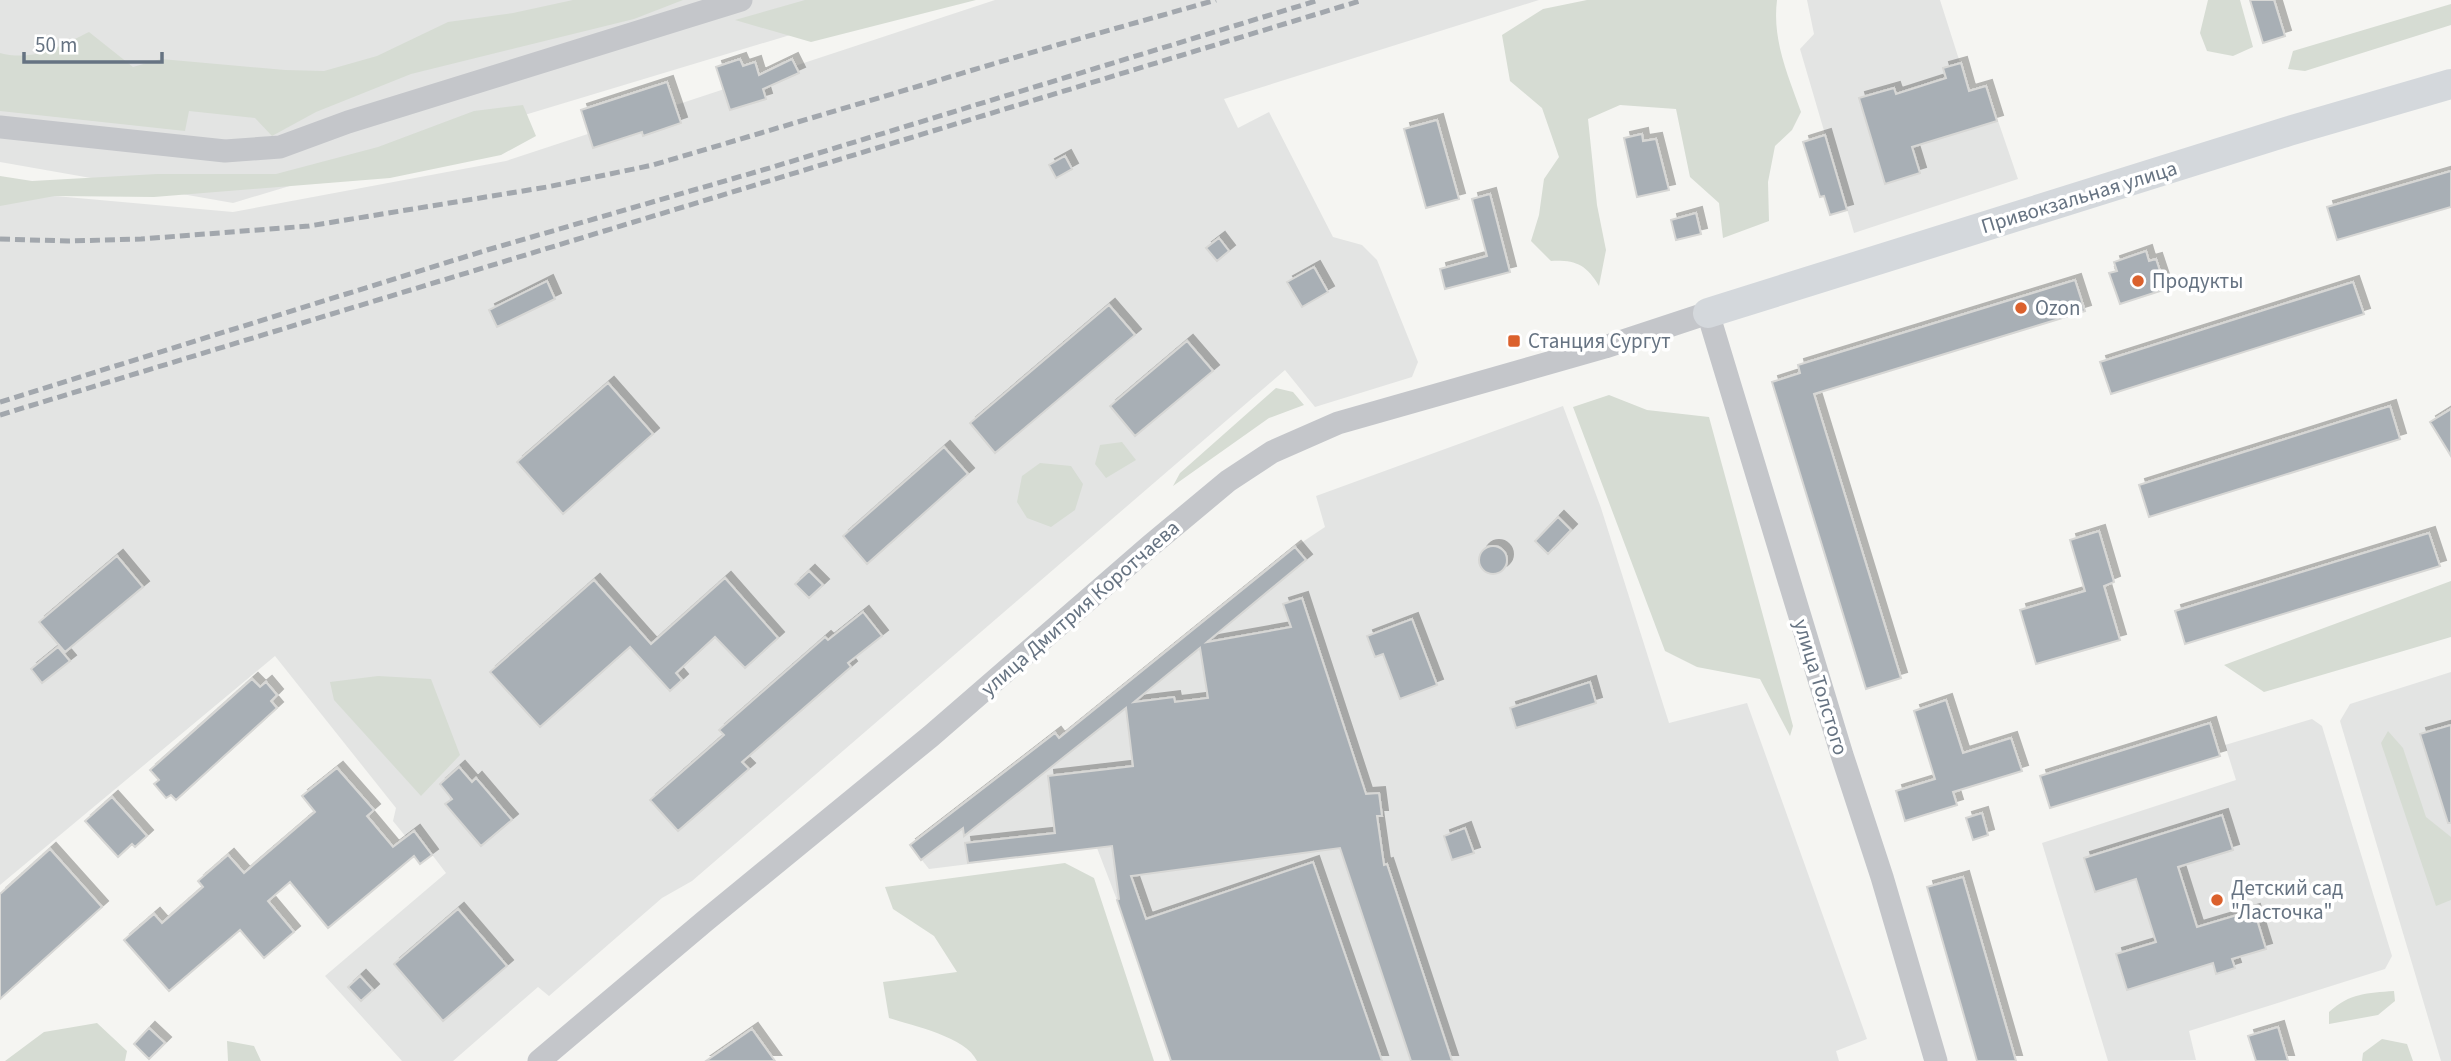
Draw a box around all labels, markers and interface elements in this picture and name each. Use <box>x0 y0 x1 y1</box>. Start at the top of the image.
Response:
scale bar <box>24 21 163 65</box>
text: 50 m <box>35 30 77 60</box>
street label: Привокзальная улица <box>1977 153 2181 241</box>
place label: Продукты <box>2152 266 2243 296</box>
marker: Продукты <box>2130 273 2146 289</box>
place label: Ozon <box>2035 293 2080 323</box>
marker: Ozon <box>2013 300 2029 316</box>
place label: Станция Сургут <box>1528 326 1671 356</box>
marker: Станция Сургут <box>1506 333 1522 349</box>
street label: улица Дмитрия Коротчаева <box>974 513 1186 703</box>
street label: улица Толстого <box>1786 615 1856 759</box>
place label: Детский сад "Ласточка" <box>2231 873 2343 927</box>
marker: Детский сад "Ласточка" <box>2209 892 2225 908</box>

